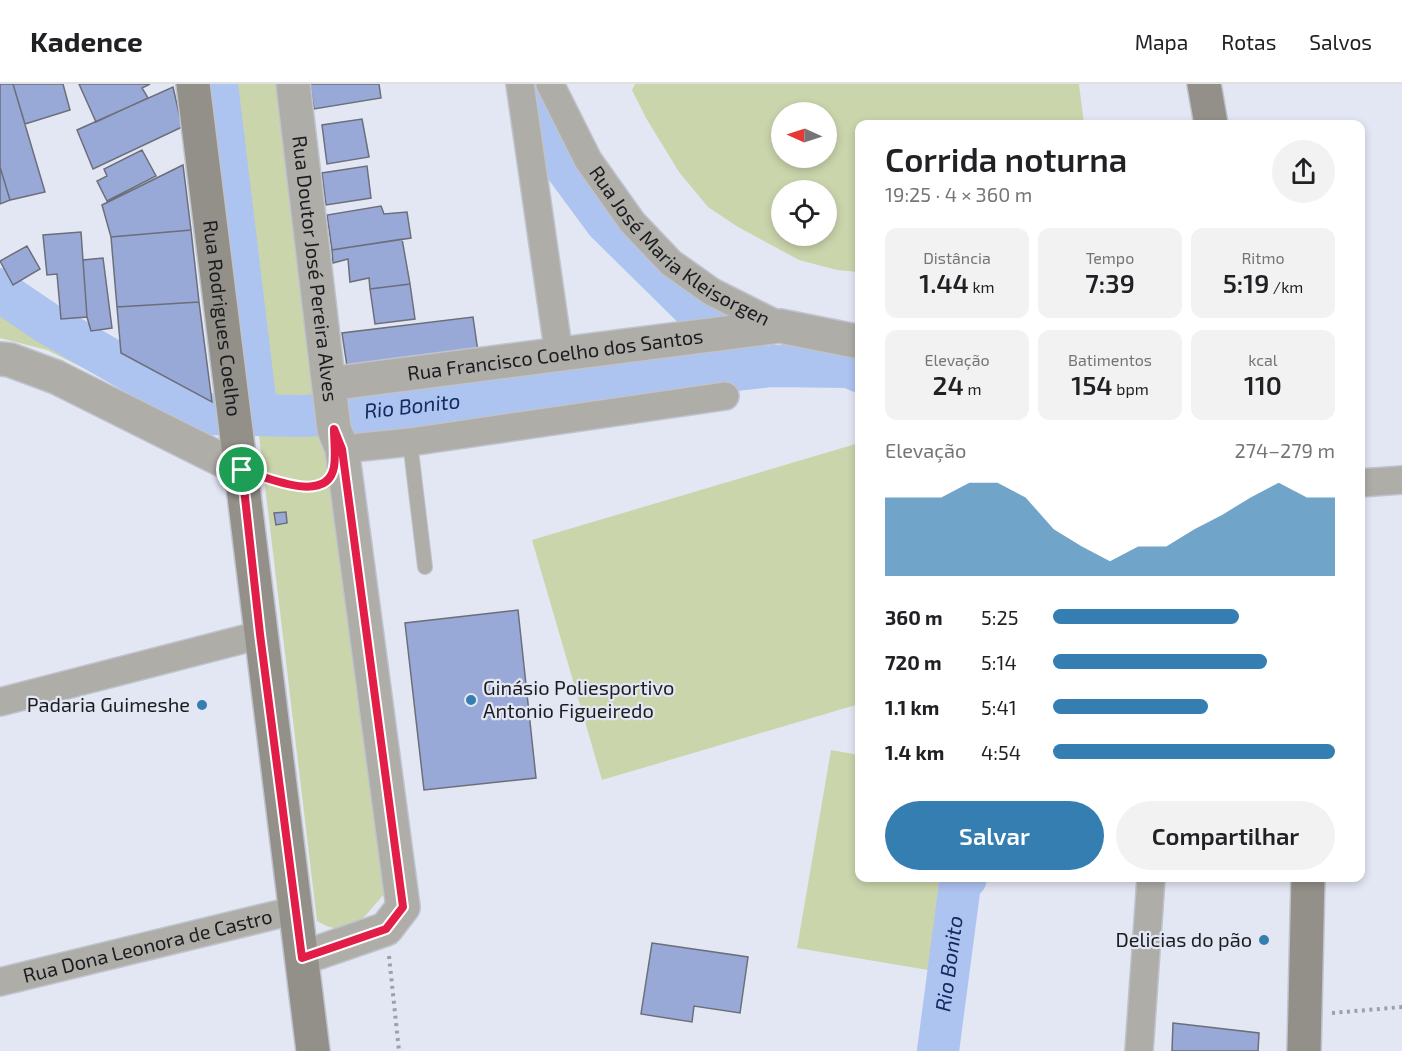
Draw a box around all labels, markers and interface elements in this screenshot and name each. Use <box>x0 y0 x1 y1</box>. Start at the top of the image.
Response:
text: Kadence <box>30 24 143 58</box>
text: Mapa <box>1135 29 1188 54</box>
text: Rotas <box>1221 29 1276 54</box>
text: Salvos <box>1309 29 1372 54</box>
north arrow <box>771 102 837 168</box>
map controls <box>771 102 837 246</box>
street label: Rua Doutor José Pereira Alves <box>288 134 344 403</box>
text: Corrida noturna <box>885 139 1127 179</box>
button: share <box>1272 140 1335 203</box>
street label: Rua José Maria Kleisorgen <box>585 161 774 330</box>
button: locate <box>771 180 837 246</box>
text: 19:25 · 4 × 360 m <box>885 182 1032 206</box>
street label: Rua Rodrigues Coelho <box>199 218 247 418</box>
text: Distância <box>923 248 991 267</box>
text: Tempo <box>1086 248 1134 267</box>
text: Ritmo <box>1241 248 1285 267</box>
text: 1.44 <box>919 267 969 298</box>
text: 7:39 <box>1085 267 1135 298</box>
text: 5:19 <box>1223 267 1269 298</box>
text: km <box>969 277 995 296</box>
text: /km <box>1269 277 1303 296</box>
street label: Rua Francisco Coelho dos Santos <box>406 323 704 385</box>
text: Elevação <box>924 350 990 369</box>
text: Batimentos <box>1068 350 1152 369</box>
text: kcal <box>1248 350 1278 369</box>
text: 24 <box>933 369 964 400</box>
text: 154 <box>1071 369 1113 400</box>
text: 110 <box>1244 369 1282 400</box>
text: m <box>964 379 981 398</box>
text: bpm <box>1113 379 1149 398</box>
water label: Rio Bonito <box>363 387 461 423</box>
text: Elevação <box>885 438 966 462</box>
text: 274–279 m <box>1234 438 1335 462</box>
pin <box>216 444 267 495</box>
icon: arrive <box>225 453 258 486</box>
text: 360 m <box>885 605 943 629</box>
text: 5:25 <box>981 605 1018 629</box>
text: 720 m <box>885 650 942 674</box>
text: 5:14 <box>981 650 1017 674</box>
place label: Ginásio Poliesportivo Antonio Figueiredo <box>483 675 674 722</box>
place label: Padaria Guimeshe <box>27 692 190 716</box>
marker: Ginásio Poliesportivo Antonio Figueiredo <box>464 693 478 707</box>
text: 1.1 km <box>885 695 939 719</box>
text: 5:41 <box>981 695 1017 719</box>
marker: Padaria Guimeshe <box>195 698 209 712</box>
text: 1.4 km <box>885 740 944 764</box>
text: 4:54 <box>981 740 1021 764</box>
button: Salvar <box>885 801 1104 870</box>
button: Compartilhar <box>1116 801 1335 870</box>
street label: Rua Dona Leonora de Castro <box>20 903 275 987</box>
water label: Rio Bonito <box>929 914 967 1013</box>
place label: Delicias do pão <box>1116 927 1252 951</box>
marker: Delicias do pão <box>1257 933 1271 947</box>

